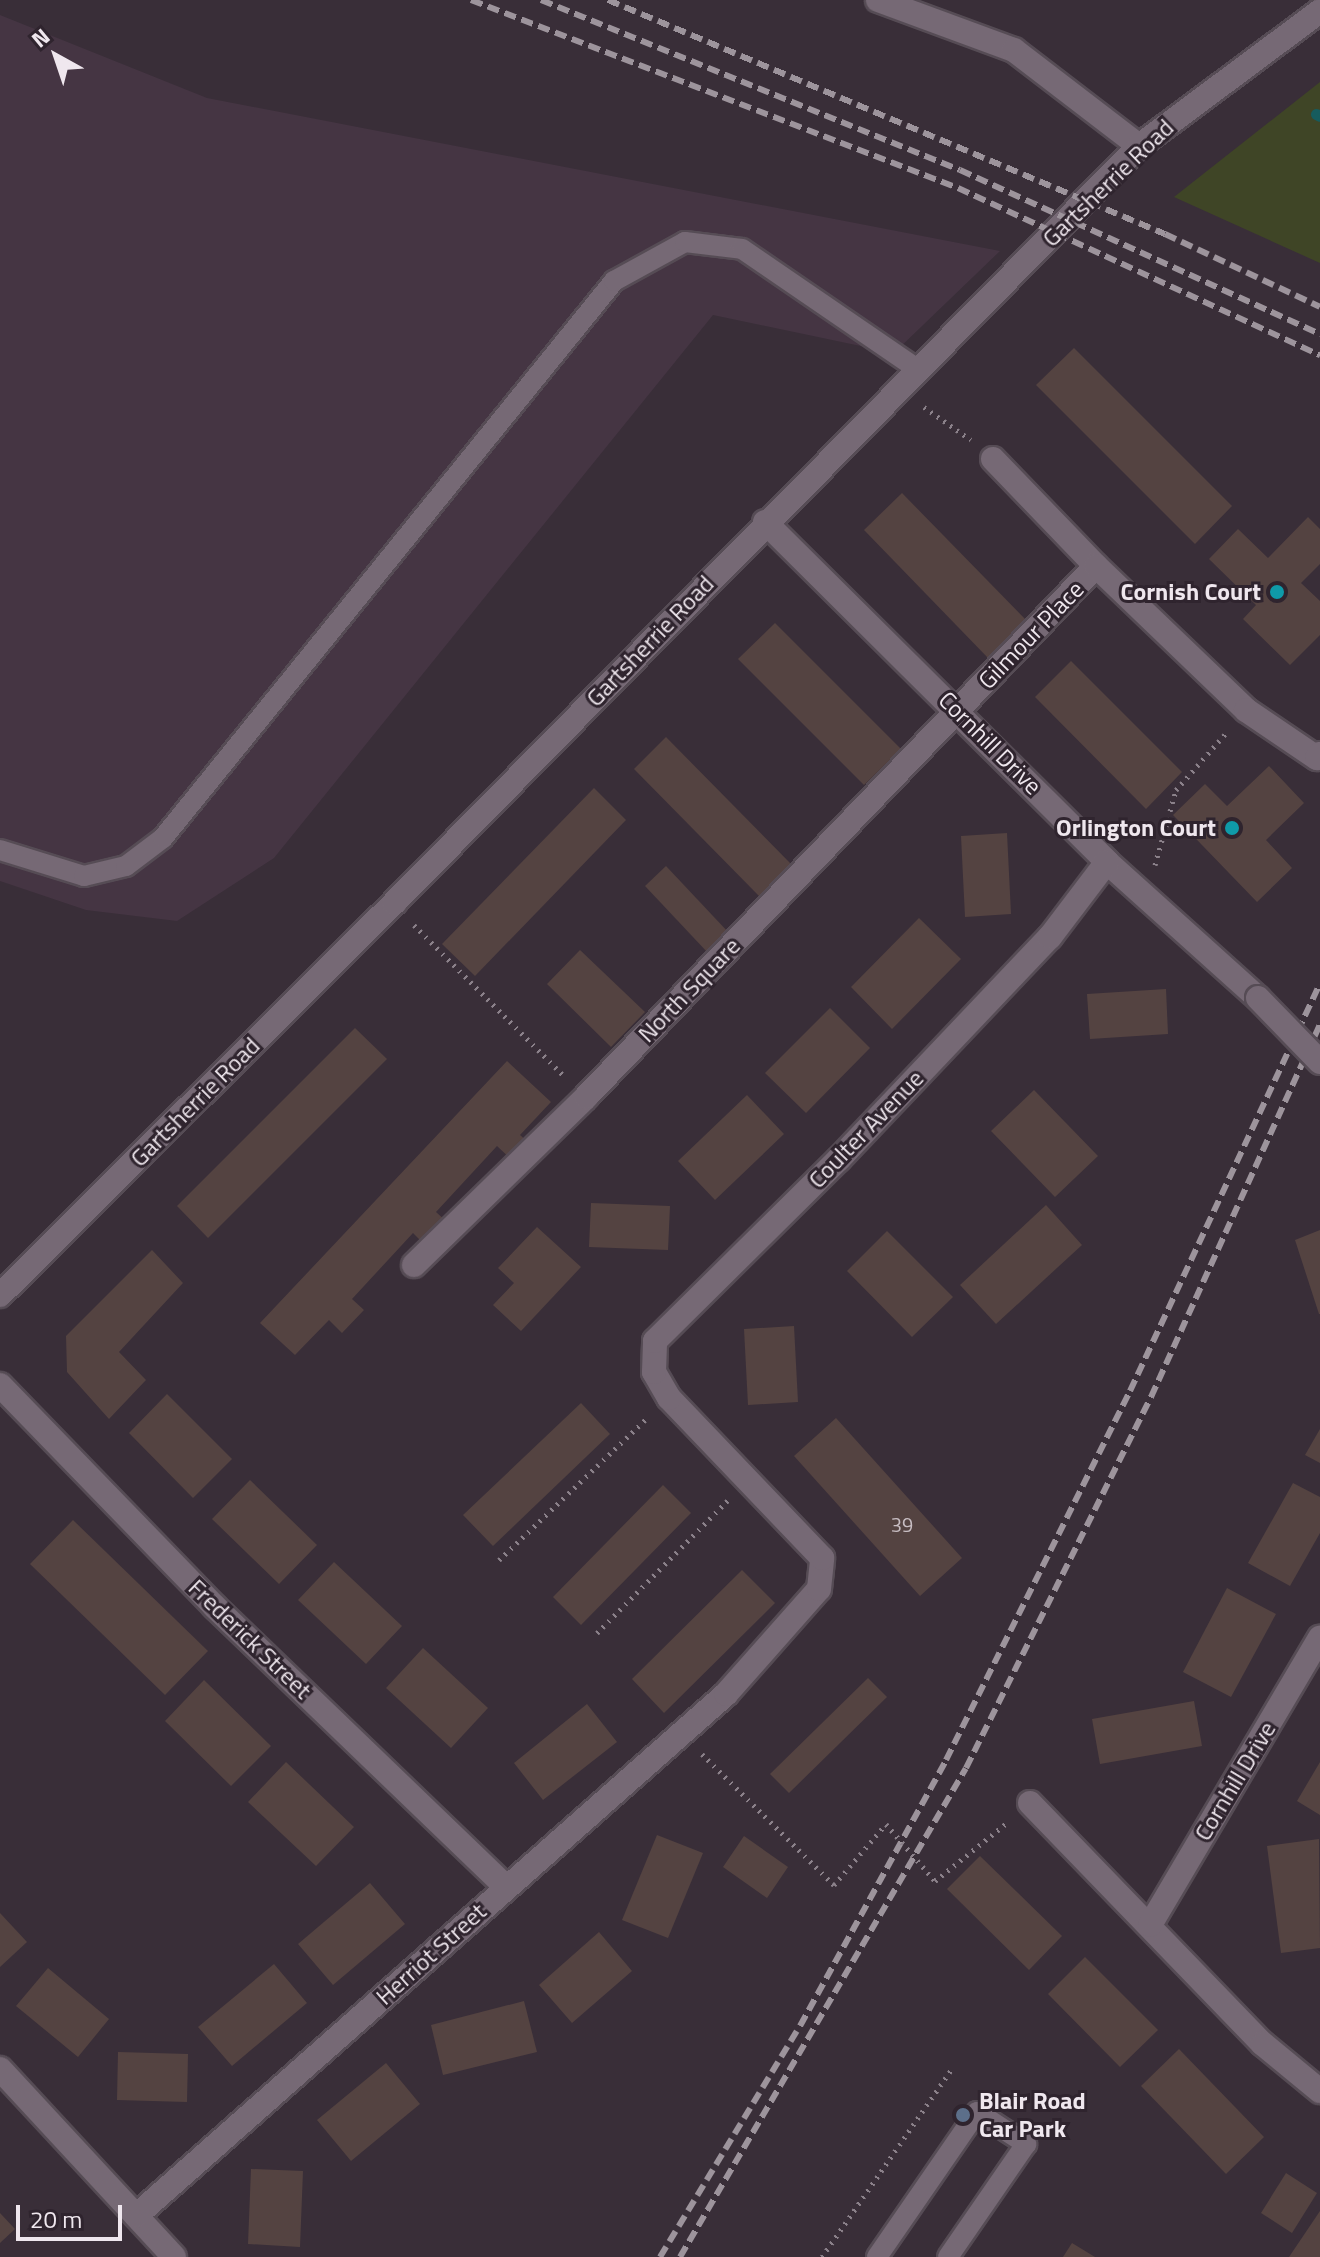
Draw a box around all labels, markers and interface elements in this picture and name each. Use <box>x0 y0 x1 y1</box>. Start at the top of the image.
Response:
north arrow <box>16 16 96 96</box>
text: N <box>24 20 57 56</box>
street label: Gartsherrie Road <box>1037 113 1179 253</box>
street label: Gartsherrie Road <box>580 570 720 712</box>
street label: Gilmour Place <box>972 575 1090 695</box>
place label: Cornish Court <box>1121 578 1261 606</box>
marker: Cornish Court <box>1268 583 1286 601</box>
street label: Cornhill Drive <box>933 686 1047 800</box>
place label: Orlington Court <box>1056 814 1216 842</box>
marker: Orlington Court <box>1223 819 1241 837</box>
street label: North Square <box>632 932 746 1048</box>
street label: Gartsherrie Road <box>124 1031 266 1173</box>
street label: Coulter Avenue <box>803 1064 929 1194</box>
house number: 39 <box>891 1512 913 1536</box>
street label: Frederick Street <box>183 1573 317 1705</box>
street label: Cornhill Drive <box>1188 1716 1282 1846</box>
street label: Herriot Street <box>370 1897 492 2011</box>
place label: Blair Road Car Park <box>979 2087 1086 2143</box>
marker: Blair Road Car Park <box>954 2106 972 2124</box>
scale bar <box>20 2189 126 2239</box>
text: 20 m <box>30 2201 82 2237</box>

